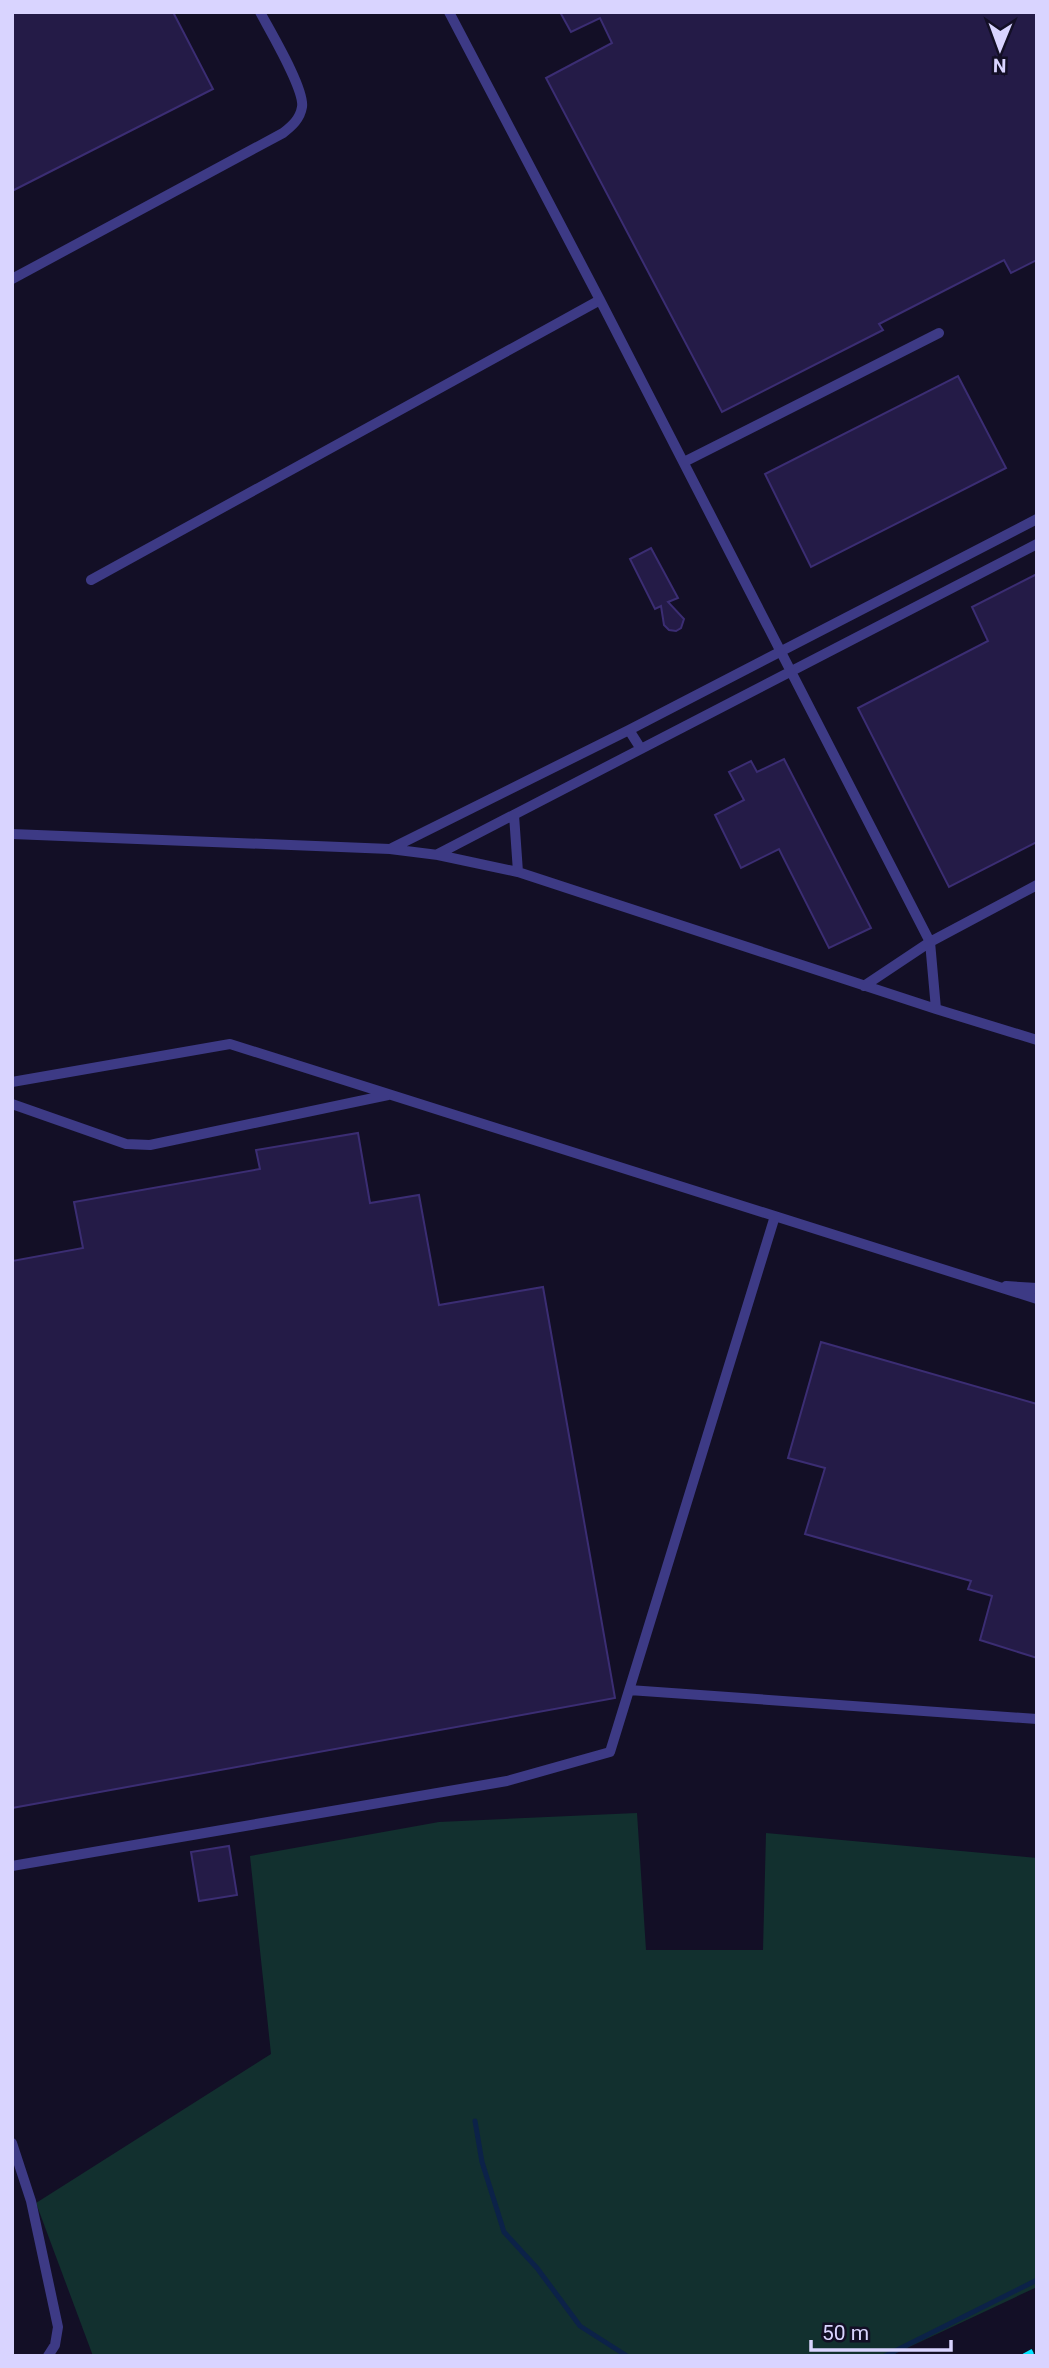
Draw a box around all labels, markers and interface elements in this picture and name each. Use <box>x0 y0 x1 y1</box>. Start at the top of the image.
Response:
north arrow <box>965 14 1035 84</box>
text: N <box>993 54 1007 77</box>
scale bar <box>811 2308 951 2352</box>
text: 50 m <box>822 2321 869 2345</box>

